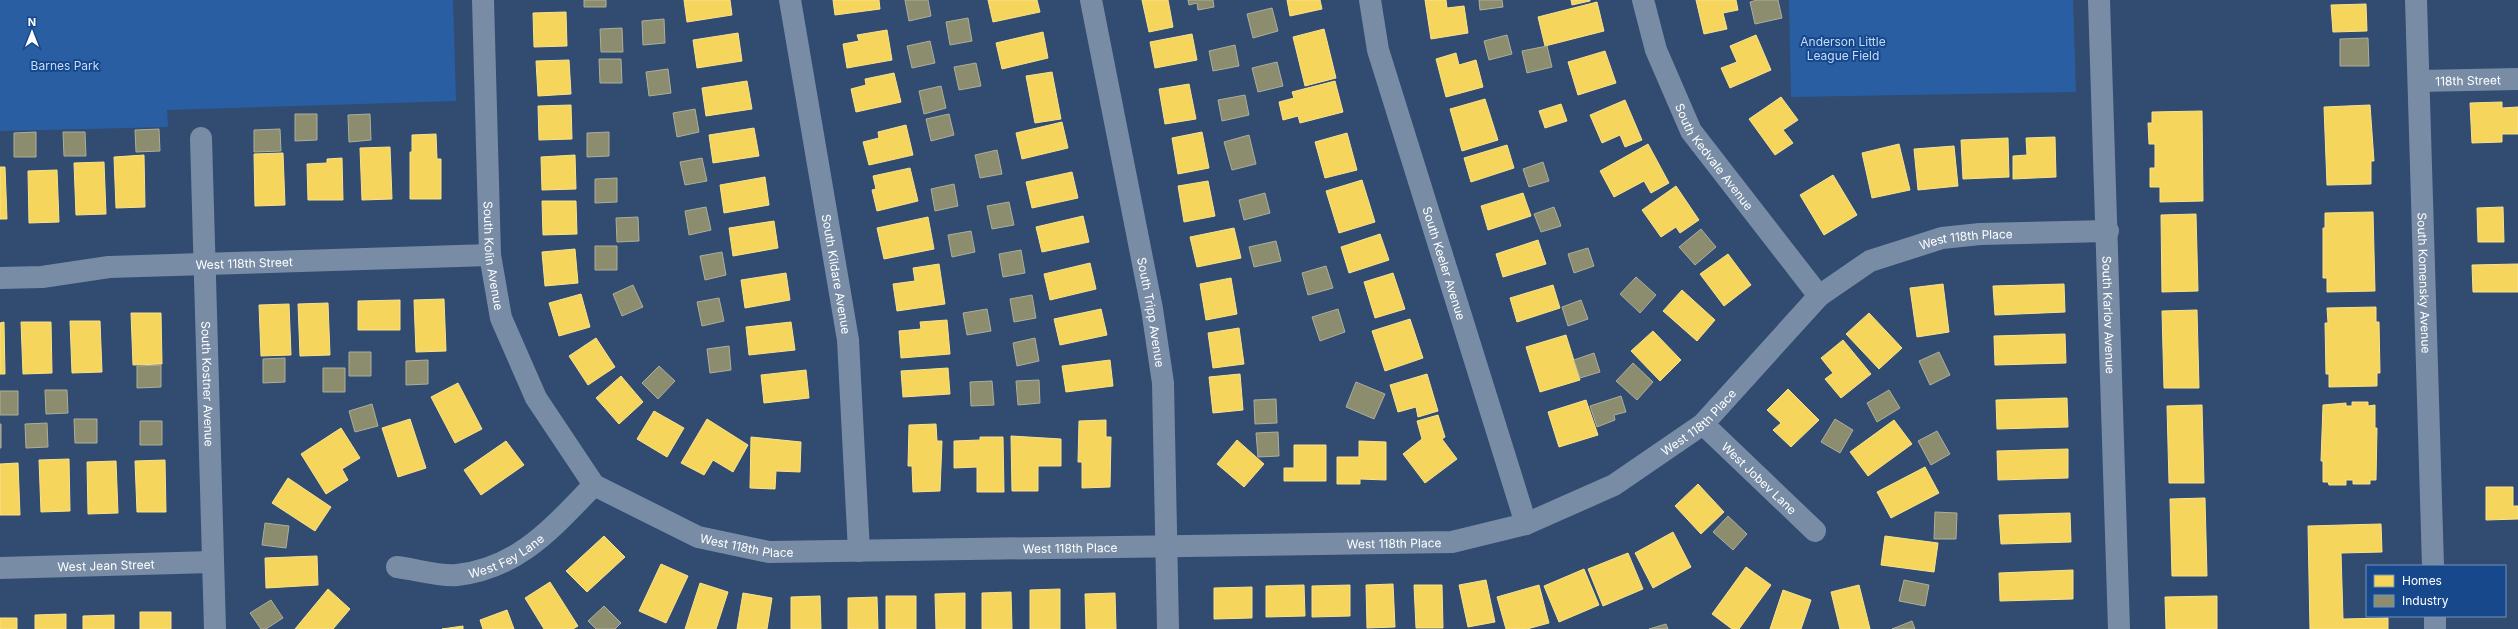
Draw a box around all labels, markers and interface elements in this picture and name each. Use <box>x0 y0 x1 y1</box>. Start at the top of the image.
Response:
north arrow <box>12 12 52 52</box>
text: N <box>28 15 36 29</box>
park label: Anderson Little League Field <box>1800 34 1886 63</box>
park label: Barnes Park <box>31 58 100 73</box>
street label: 118th Street <box>2435 72 2501 88</box>
street label: South Kedvale Avenue <box>1672 101 1757 213</box>
street label: South Kolin Avenue <box>481 201 507 311</box>
street label: South Keeler Avenue <box>1420 205 1469 322</box>
street label: South Komensky Avenue <box>2415 212 2434 354</box>
street label: South Kildare Avenue <box>819 213 854 335</box>
street label: West 118th Place <box>1917 226 2013 252</box>
street label: West 118th Street <box>195 254 293 272</box>
street label: South Tripp Avenue <box>1134 256 1168 368</box>
street label: South Karlov Avenue <box>2100 256 2118 374</box>
street label: South Kostner Avenue <box>199 321 217 447</box>
street label: West 118th Place <box>1658 386 1739 458</box>
street label: West Jobev Lane <box>1719 439 1800 517</box>
street label: West Fey Lane <box>467 530 547 581</box>
street label: West 118th Place <box>699 530 794 560</box>
street label: West 118th Place <box>1347 535 1442 551</box>
street label: West 118th Place <box>1023 539 1118 556</box>
street label: West Jean Street <box>57 556 155 574</box>
legend <box>2366 565 2506 617</box>
text: Homes <box>2402 573 2442 588</box>
text: Industry <box>2402 593 2449 608</box>

